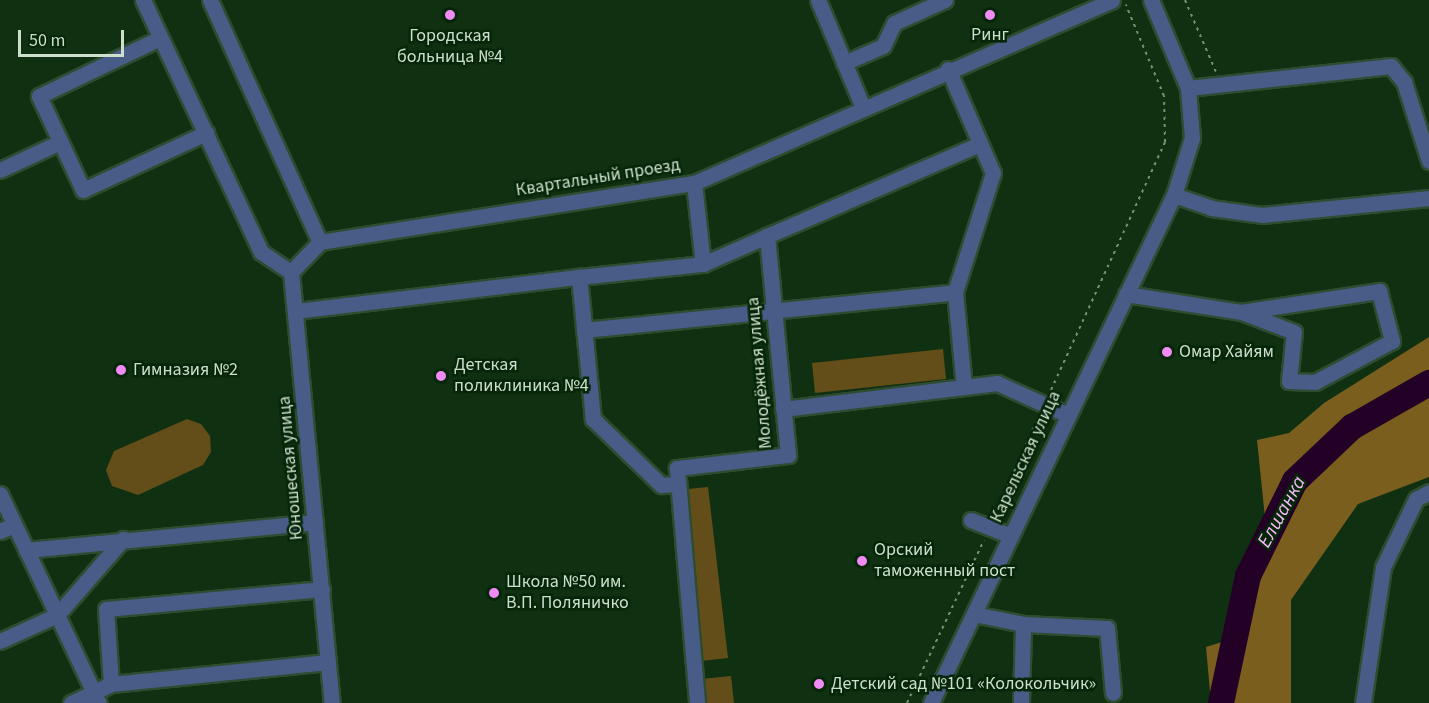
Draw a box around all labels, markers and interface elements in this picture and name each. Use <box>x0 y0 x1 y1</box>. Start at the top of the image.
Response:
marker: Городская больница №4 <box>441 6 459 24</box>
marker: Ринг <box>983 8 997 22</box>
scale bar <box>21 18 128 56</box>
place label: Ринг <box>971 24 1009 46</box>
place label: Городская больница №4 <box>397 26 503 68</box>
text: 50 m <box>29 28 65 53</box>
street label: Квартальный проезд <box>514 154 682 202</box>
street label: Молодёжная улица <box>743 296 777 450</box>
place label: Омар Хайям <box>1179 341 1274 363</box>
marker: Омар Хайям <box>1160 345 1174 359</box>
place label: Детская поликлиника №4 <box>454 355 589 398</box>
place label: Гимназия №2 <box>133 359 238 381</box>
marker: Гимназия №2 <box>114 363 128 377</box>
marker: Детская поликлиника №4 <box>432 367 450 385</box>
street label: Карельская улица <box>986 388 1066 526</box>
street label: Юношеская улица <box>274 395 308 541</box>
water label: Елшанка <box>1253 472 1311 552</box>
place label: Орский таможенный пост <box>874 540 1015 582</box>
marker: Орский таможенный пост <box>855 554 869 568</box>
place label: Школа №50 им. В.П. Поляничко <box>506 572 629 614</box>
marker: Школа №50 им. В.П. Поляничко <box>487 586 501 600</box>
place label: Детский сад №101 «Колокольчик» <box>831 673 1096 695</box>
marker: Детский сад №101 «Колокольчик» <box>812 677 826 691</box>

